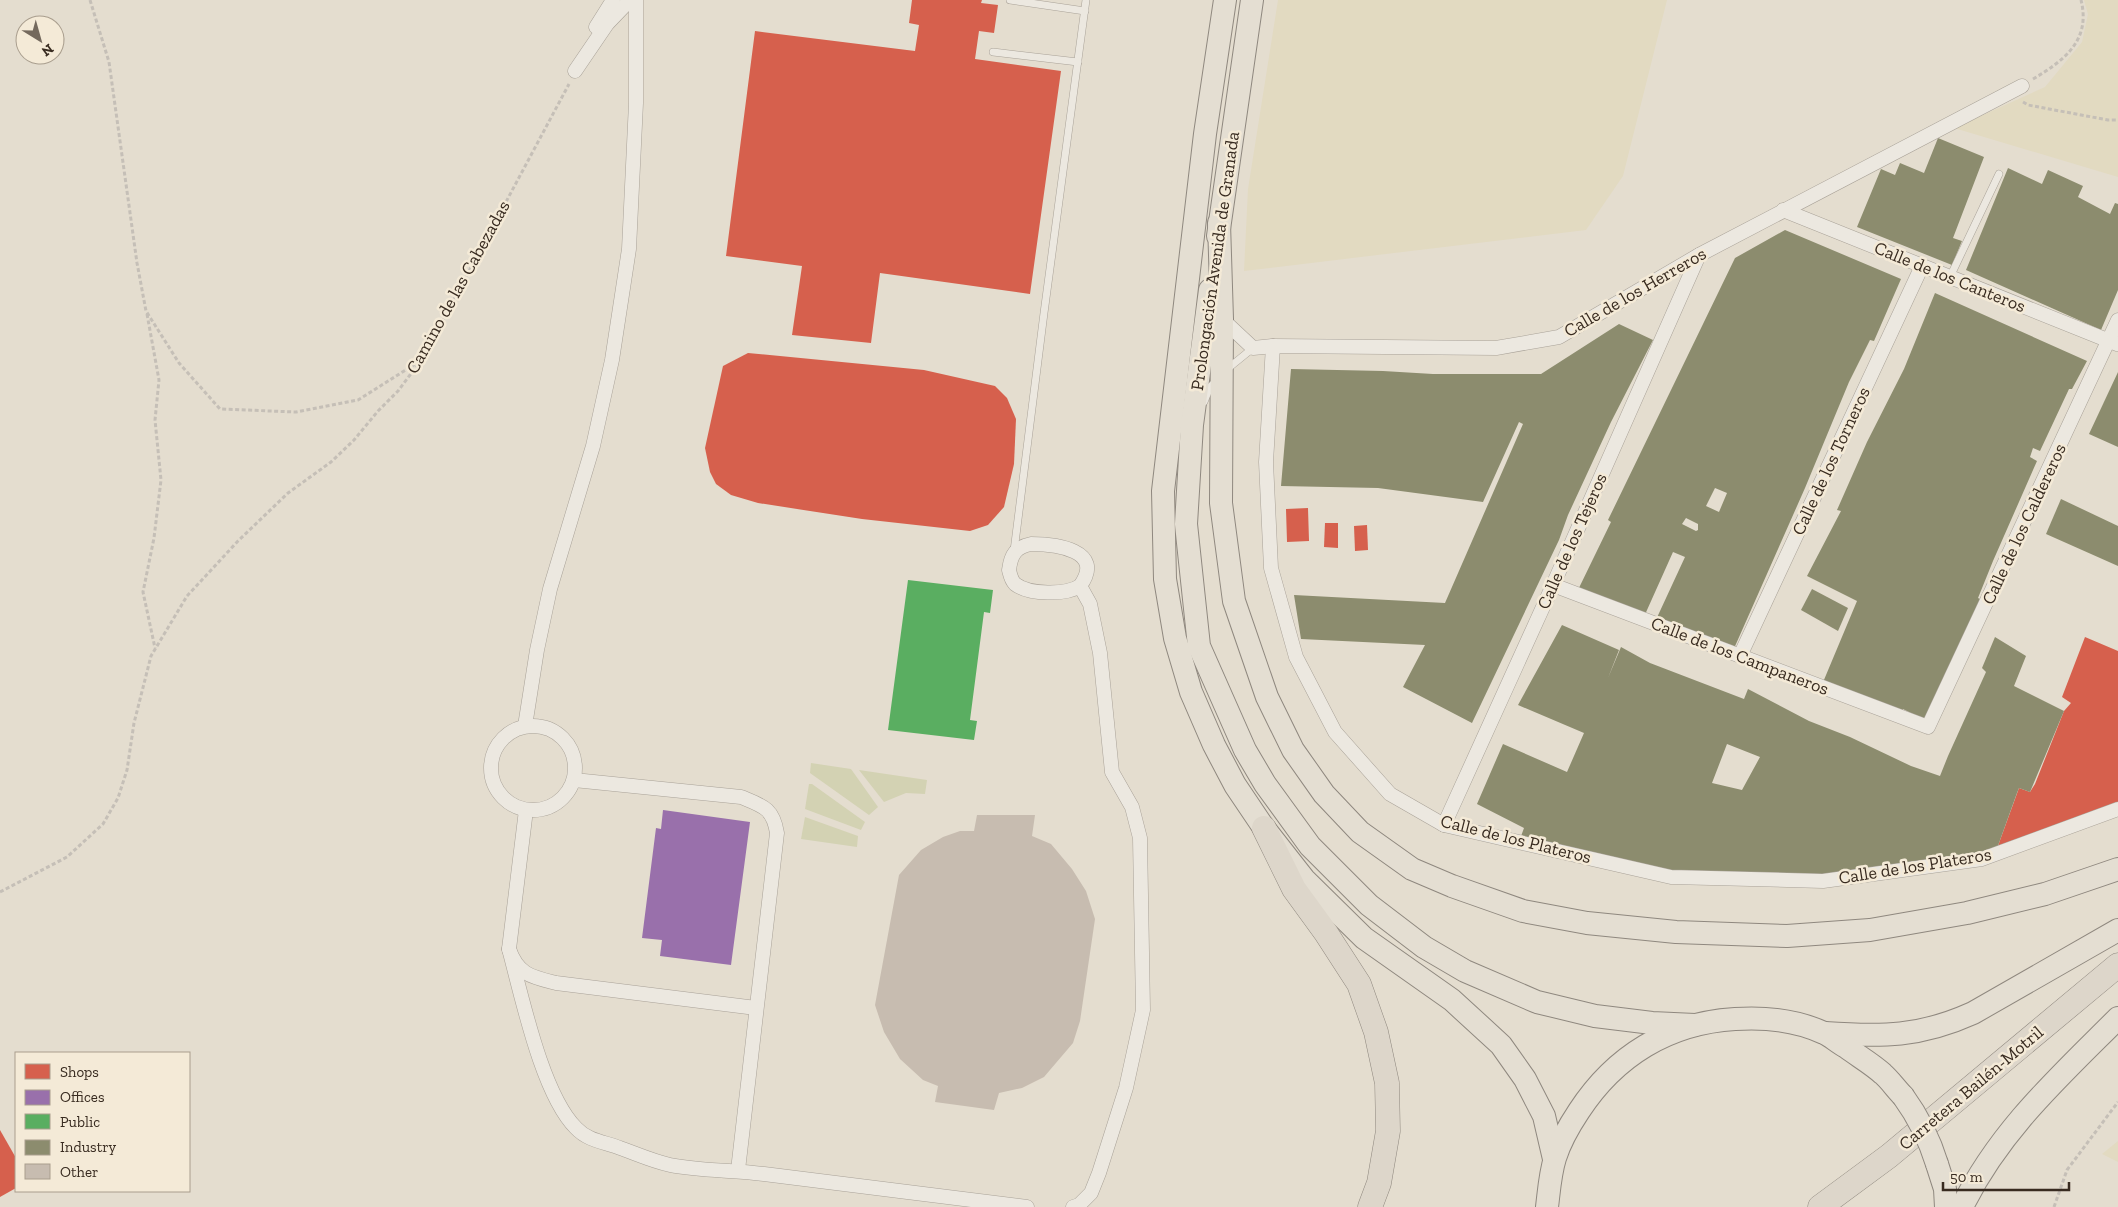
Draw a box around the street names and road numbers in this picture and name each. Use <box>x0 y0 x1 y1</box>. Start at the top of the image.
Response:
street label: Prolongación Avenida de Granada <box>1186 130 1244 392</box>
street label: Camino de las Cabezadas <box>401 197 515 377</box>
street label: Calle de los Canteros <box>1871 237 2029 317</box>
street label: Calle de los Herreros <box>1560 242 1710 342</box>
street label: Calle de los Torneros <box>1787 383 1875 539</box>
street label: Calle de los Caldereros <box>1977 440 2071 608</box>
street label: Calle de los Tejeros <box>1532 469 1612 612</box>
street label: Calle de los Campaneros <box>1648 612 1832 700</box>
street label: Calle de los Plateros <box>1438 810 1594 868</box>
street label: Calle de los Plateros <box>1837 843 1993 889</box>
street label: Carretera Bailén-Motril <box>1894 1021 2048 1155</box>

